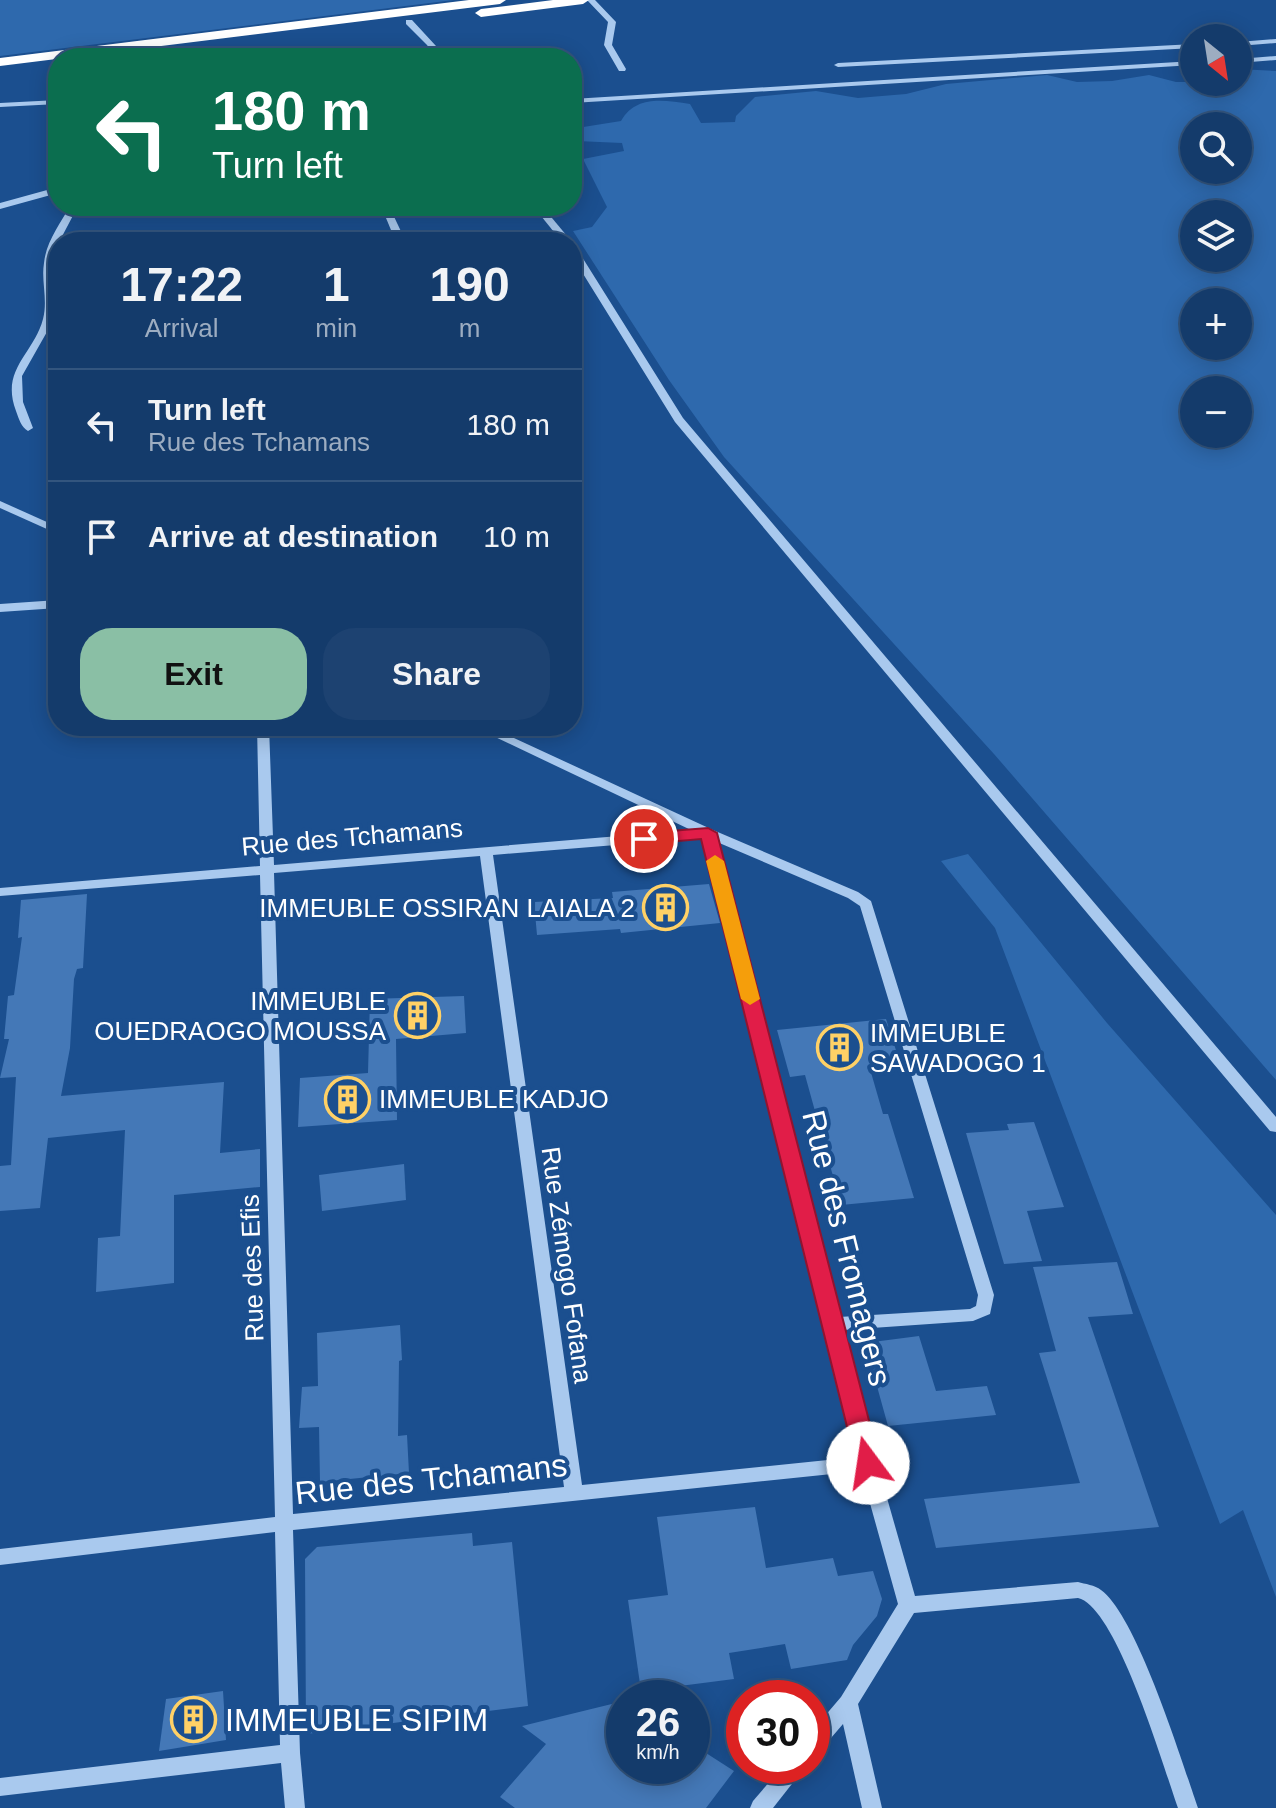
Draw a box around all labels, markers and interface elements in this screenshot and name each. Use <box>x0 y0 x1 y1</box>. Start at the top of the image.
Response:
north arrow <box>1180 24 1252 96</box>
map controls <box>1180 24 1252 448</box>
text: 180 m <box>212 79 371 142</box>
icon: left <box>80 80 184 184</box>
button: search <box>1180 112 1252 184</box>
text: Turn left <box>212 145 343 186</box>
button: layers <box>1180 200 1252 272</box>
text: 17:22 <box>120 258 243 311</box>
text: 1 <box>323 258 350 311</box>
text: 190 <box>430 258 510 311</box>
button: + <box>1180 288 1252 360</box>
text: Arrival <box>145 313 219 343</box>
text: min <box>315 313 357 343</box>
text: m <box>459 313 480 343</box>
button: − <box>1180 376 1252 448</box>
text: Turn left <box>148 393 266 426</box>
icon: left <box>80 403 124 447</box>
text: 180 m <box>467 408 550 441</box>
text: Rue des Tchamans <box>148 427 370 457</box>
icon: arrive <box>80 515 124 559</box>
text: Arrive at destination <box>148 520 438 553</box>
text: 10 m <box>483 520 550 553</box>
button: Exit <box>80 628 307 720</box>
button: Share <box>323 628 550 720</box>
pin <box>610 805 678 873</box>
street label: Rue des Tchamans <box>240 812 464 862</box>
icon: arrive <box>622 817 666 861</box>
building icon: IMMEUBLE OSSIRAN LAIALA 2 <box>642 884 690 932</box>
place label: IMMEUBLE OSSIRAN LAIALA 2 <box>259 893 635 923</box>
place label: IMMEUBLE OUEDRAOGO MOUSSA <box>94 986 387 1046</box>
building icon: IMMEUBLE OUEDRAOGO MOUSSA <box>393 992 441 1040</box>
place label: IMMEUBLE SAWADOGO 1 <box>870 1018 1046 1078</box>
building icon: IMMEUBLE SAWADOGO 1 <box>815 1024 863 1072</box>
building icon: IMMEUBLE KADJO <box>324 1075 372 1123</box>
place label: IMMEUBLE KADJO <box>379 1084 609 1114</box>
street label: Rue des Fromagers <box>795 1106 899 1390</box>
street label: Rue Zémogo Fofana <box>536 1145 599 1386</box>
street label: Rue des Efis <box>234 1194 270 1342</box>
position arrow <box>826 1421 910 1505</box>
street label: Rue des Tchamans <box>293 1447 569 1511</box>
speed limit sign: 30 <box>726 1680 830 1784</box>
building icon: IMMEUBLE SIPIM <box>170 1696 218 1744</box>
text: 26 <box>636 1700 680 1744</box>
place label: IMMEUBLE SIPIM <box>225 1702 488 1738</box>
text: km/h <box>636 1741 680 1763</box>

